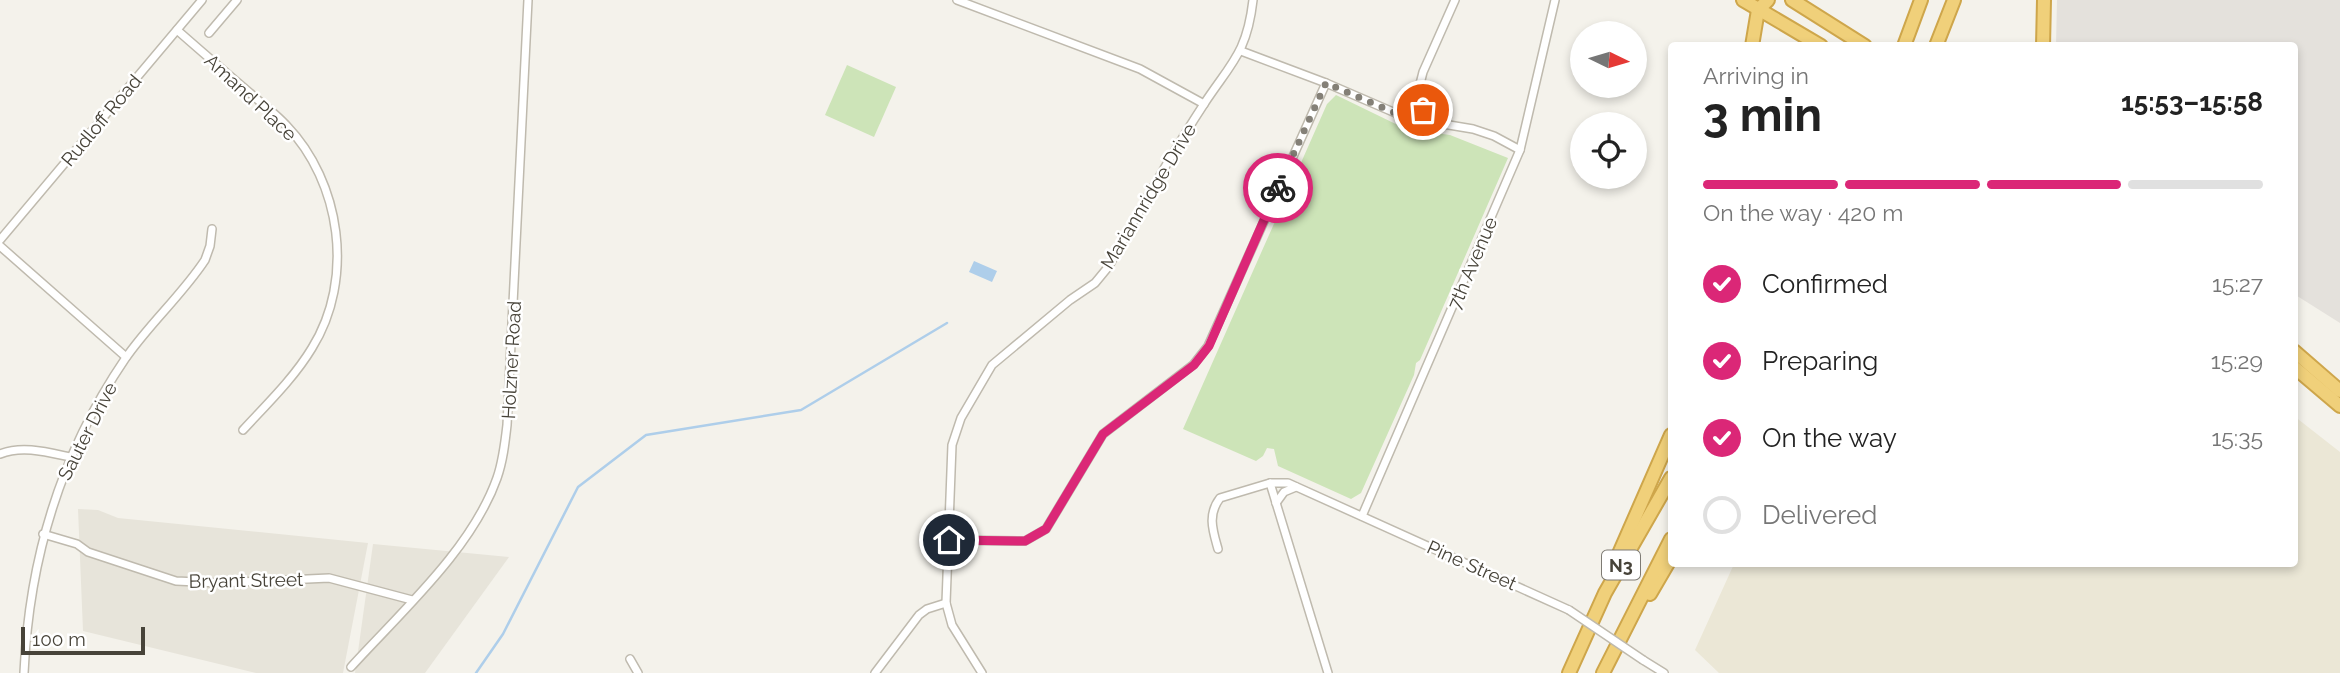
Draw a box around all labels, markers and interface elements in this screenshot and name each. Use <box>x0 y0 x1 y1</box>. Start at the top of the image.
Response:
north arrow <box>1570 21 1647 98</box>
map controls <box>1570 21 1647 189</box>
street label: Amand Place <box>201 49 301 145</box>
text: Arriving in <box>1703 62 1809 89</box>
street label: Rudloff Road <box>56 70 146 170</box>
pin <box>1393 80 1453 140</box>
text: 15:53–15:58 <box>2121 87 2263 117</box>
text: 3 min <box>1703 88 1822 142</box>
icon: bag <box>1404 91 1442 129</box>
button: locate <box>1570 112 1647 189</box>
street label: Mariannridge Drive <box>1096 119 1200 273</box>
courier <box>1243 153 1313 223</box>
icon: bike <box>1259 169 1297 207</box>
text: On the way · 420 m <box>1703 199 1903 226</box>
street label: 7th Avenue <box>1443 213 1501 313</box>
icon: check <box>1703 265 1741 303</box>
text: Confirmed <box>1762 269 1888 299</box>
text: 15:27 <box>2212 270 2263 297</box>
street label: Holzner Road <box>497 300 525 420</box>
icon: check <box>1703 342 1741 380</box>
text: Preparing <box>1762 346 1878 376</box>
text: 15:29 <box>2211 347 2263 374</box>
street label: Sauter Drive <box>53 378 121 484</box>
icon: check <box>1703 419 1741 457</box>
text: On the way <box>1762 423 1897 453</box>
text: 15:35 <box>2211 424 2263 451</box>
text: Delivered <box>1762 500 1877 530</box>
pin <box>919 510 979 570</box>
icon: home <box>930 521 968 559</box>
street label: Pine Street <box>1424 535 1521 595</box>
road number: N3 <box>1602 550 1640 580</box>
street label: Bryant Street <box>189 568 304 592</box>
scale bar <box>21 624 145 656</box>
text: 100 m <box>32 628 86 650</box>

